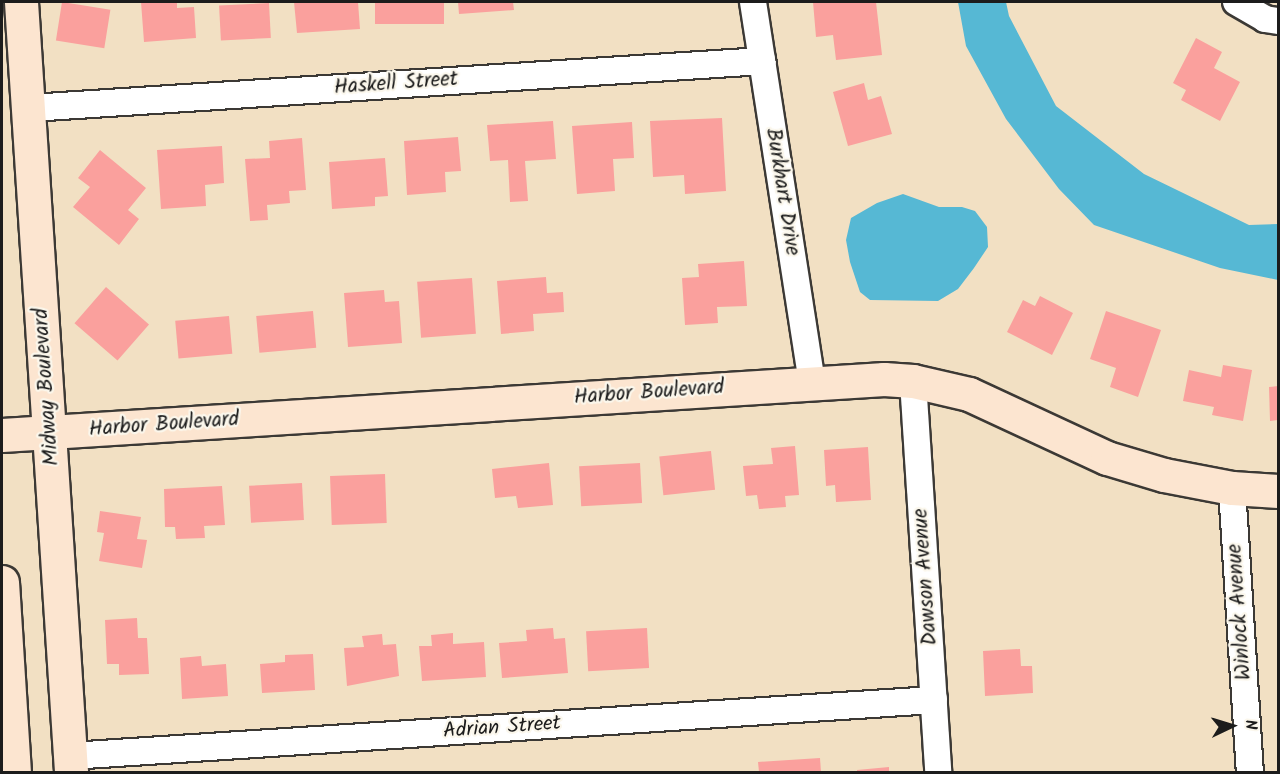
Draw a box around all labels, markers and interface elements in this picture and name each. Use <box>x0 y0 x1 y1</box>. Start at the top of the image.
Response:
street label: Haskell Street <box>333 67 459 101</box>
street label: Burkhart Drive <box>759 126 805 258</box>
street label: Midway Boulevard <box>29 307 65 467</box>
street label: Harbor Boulevard <box>573 375 725 411</box>
street label: Harbor Boulevard <box>88 407 240 443</box>
street label: Dawson Avenue <box>909 508 943 646</box>
street label: Winlock Avenue <box>1223 543 1257 681</box>
north arrow <box>1202 696 1262 756</box>
street label: Adrian Street <box>442 711 562 745</box>
text: N <box>1238 719 1263 731</box>

